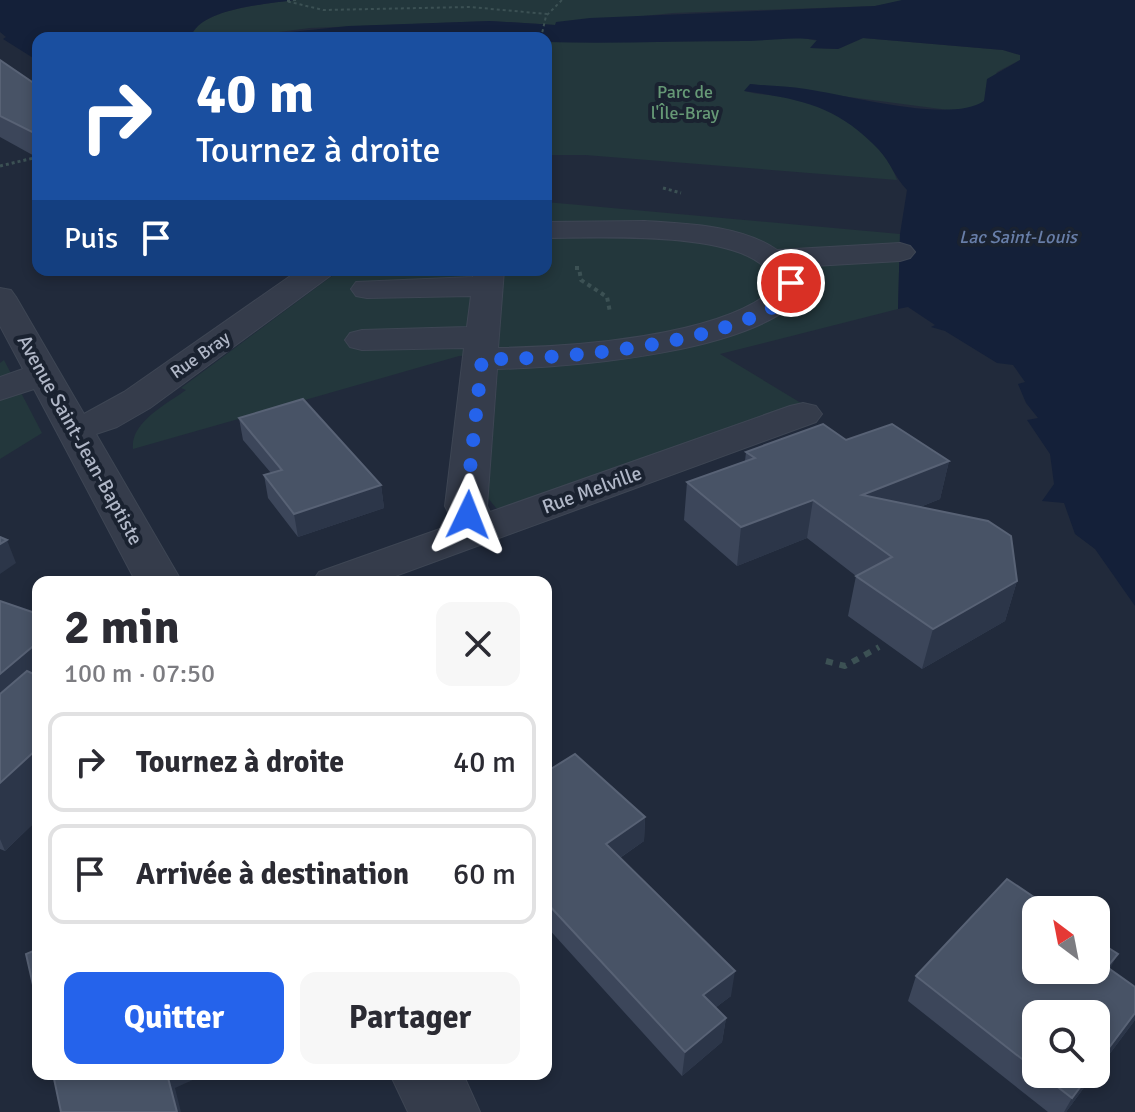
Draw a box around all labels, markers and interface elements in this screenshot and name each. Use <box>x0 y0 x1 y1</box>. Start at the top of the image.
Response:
text: 40 m <box>196 59 314 128</box>
icon: right <box>64 64 168 168</box>
park label: Parc de l'Île-Bray <box>651 81 720 124</box>
text: Tournez à droite <box>196 128 440 173</box>
icon: arrive <box>134 216 178 260</box>
text: Puis <box>64 220 118 257</box>
water label: Lac Saint-Louis <box>959 226 1079 248</box>
pin <box>757 249 825 317</box>
icon: arrive <box>769 261 813 305</box>
street label: Rue Bray <box>166 326 234 383</box>
street label: Avenue Saint-Jean-Baptiste <box>12 331 148 549</box>
street label: Rue Melville <box>539 460 645 520</box>
position arrow <box>426 473 510 557</box>
text: 2 min <box>64 598 180 657</box>
button: close <box>436 602 520 686</box>
text: 100 m · 07:50 <box>64 658 215 690</box>
icon: right <box>68 740 112 784</box>
text: Tournez à droite <box>136 744 344 781</box>
text: 40 m <box>453 744 516 781</box>
icon: arrive <box>68 852 112 896</box>
text: Arrivée à destination <box>136 856 409 893</box>
text: 60 m <box>453 856 516 893</box>
north arrow <box>1022 896 1110 984</box>
map controls <box>1022 896 1110 1088</box>
button: Quitter <box>64 972 284 1064</box>
button: Partager <box>300 972 520 1064</box>
button: search <box>1022 1000 1110 1088</box>

